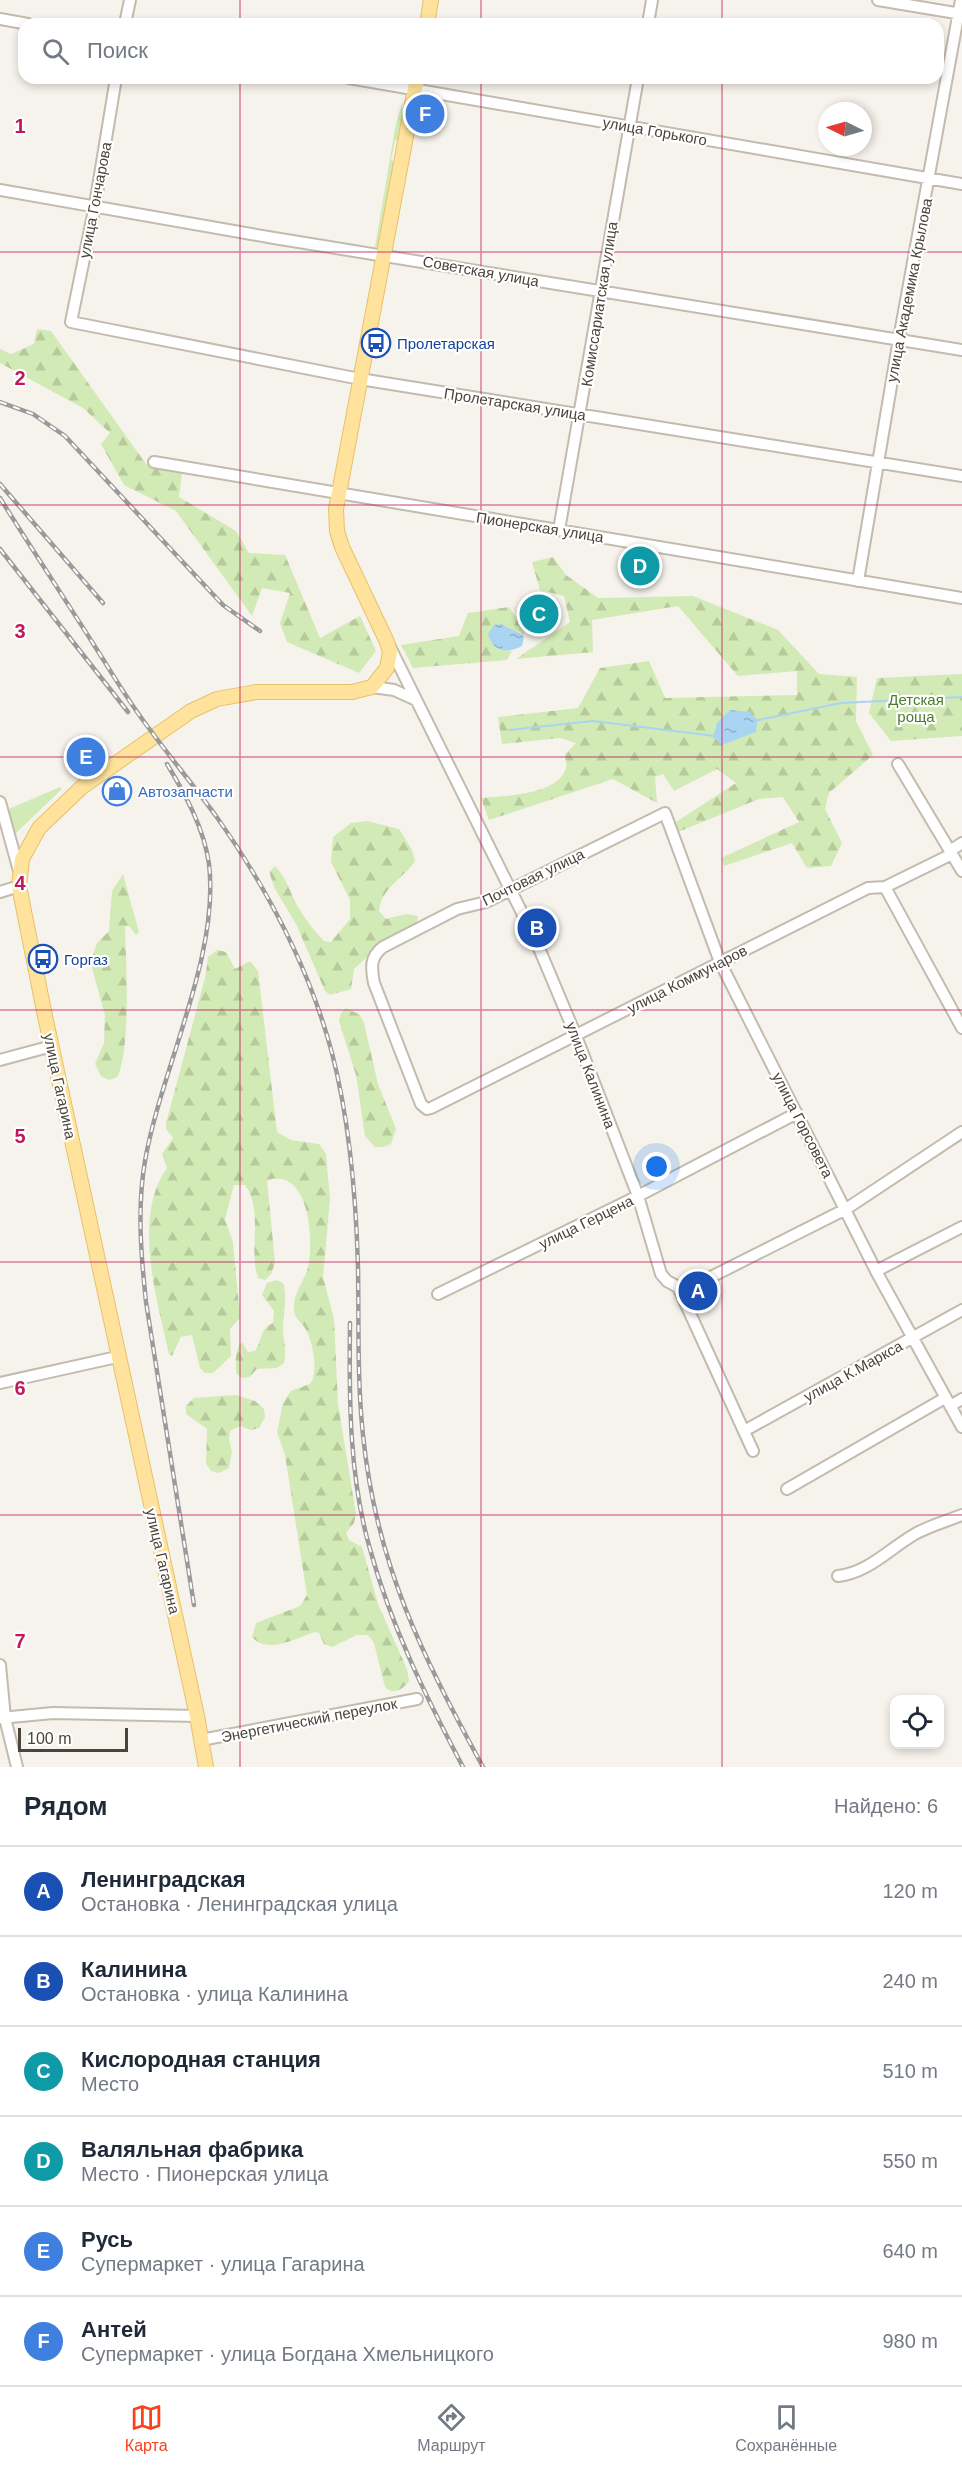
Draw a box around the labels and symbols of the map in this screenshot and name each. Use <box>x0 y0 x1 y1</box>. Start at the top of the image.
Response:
pin: F <box>406 92 444 136</box>
north arrow <box>818 102 872 156</box>
street label: улица Горького <box>602 113 708 149</box>
text: 1 <box>14 115 26 137</box>
street label: улица Гончарова <box>75 140 115 260</box>
street label: улица Академика Крылова <box>883 196 935 383</box>
street label: Комиссариатская улица <box>578 220 621 388</box>
street label: Советская улица <box>422 252 541 290</box>
bus stop icon: Пролетарская <box>360 327 392 359</box>
place label: Пролетарская <box>397 335 495 352</box>
text: 2 <box>14 367 26 389</box>
street label: Пролетарская улица <box>443 384 588 424</box>
street label: Пионерская улица <box>475 509 606 546</box>
pin: D <box>620 544 660 588</box>
pin: C <box>520 592 558 636</box>
text: 3 <box>14 620 26 642</box>
park label: Детская роща <box>888 691 944 725</box>
pin: E <box>66 734 106 780</box>
shop icon: Автозапчасти <box>101 775 133 807</box>
place label: Автозапчасти <box>138 783 233 800</box>
street label: Почтовая улица <box>479 845 587 909</box>
text: 4 <box>14 872 26 894</box>
pin: B <box>518 906 556 950</box>
street label: улица Коммунаров <box>624 941 750 1017</box>
bus stop icon: Горгаз <box>27 943 59 975</box>
place label: Горгаз <box>64 951 108 968</box>
street label: улица Калинина <box>563 1019 619 1131</box>
street label: улица Гагарина <box>40 1031 80 1141</box>
street label: улица Горсовета <box>769 1070 837 1181</box>
text: 5 <box>14 1125 26 1147</box>
your location <box>642 1152 671 1181</box>
street label: улица Герцена <box>536 1192 636 1252</box>
pin: A <box>678 1268 718 1314</box>
street label: улица К.Маркса <box>801 1337 906 1405</box>
text: 6 <box>14 1377 26 1399</box>
street label: улица Гагарина <box>143 1507 184 1616</box>
text: 7 <box>14 1630 26 1652</box>
street label: Энергетический переулок <box>219 1694 399 1745</box>
scale bar <box>18 1725 128 1752</box>

